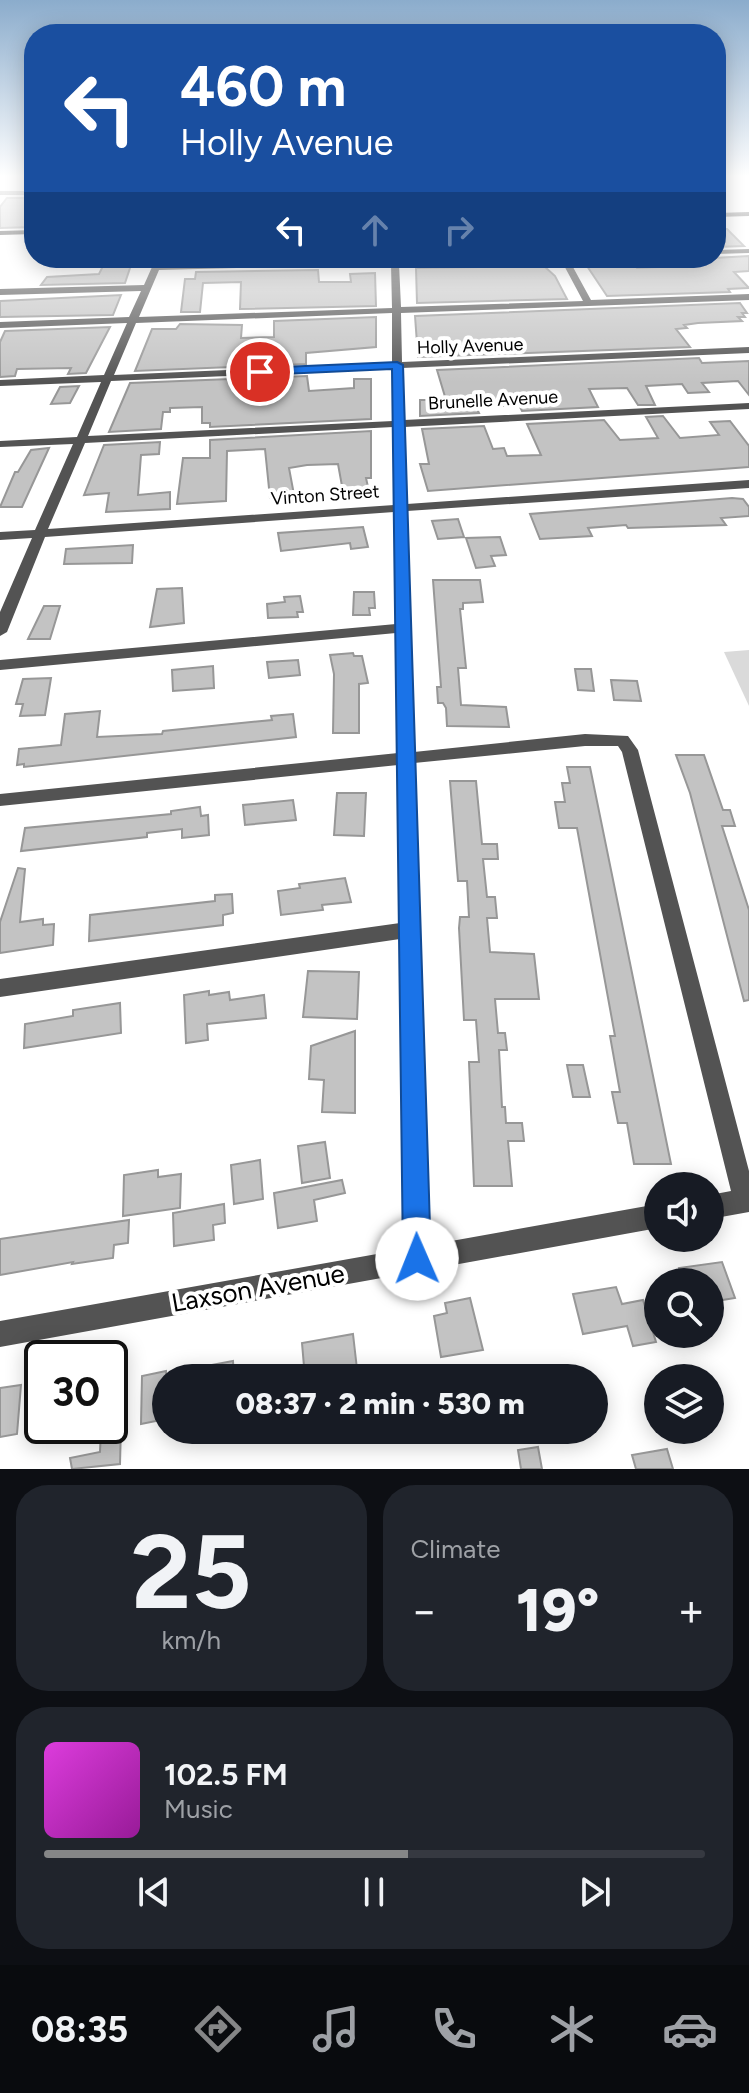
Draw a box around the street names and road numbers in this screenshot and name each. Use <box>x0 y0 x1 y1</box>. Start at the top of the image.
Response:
street label: Holly Avenue <box>416 333 524 359</box>
street label: Brunelle Avenue <box>427 386 559 414</box>
street label: Vinton Street <box>270 480 380 510</box>
street label: Laxson Avenue <box>169 1257 347 1319</box>

